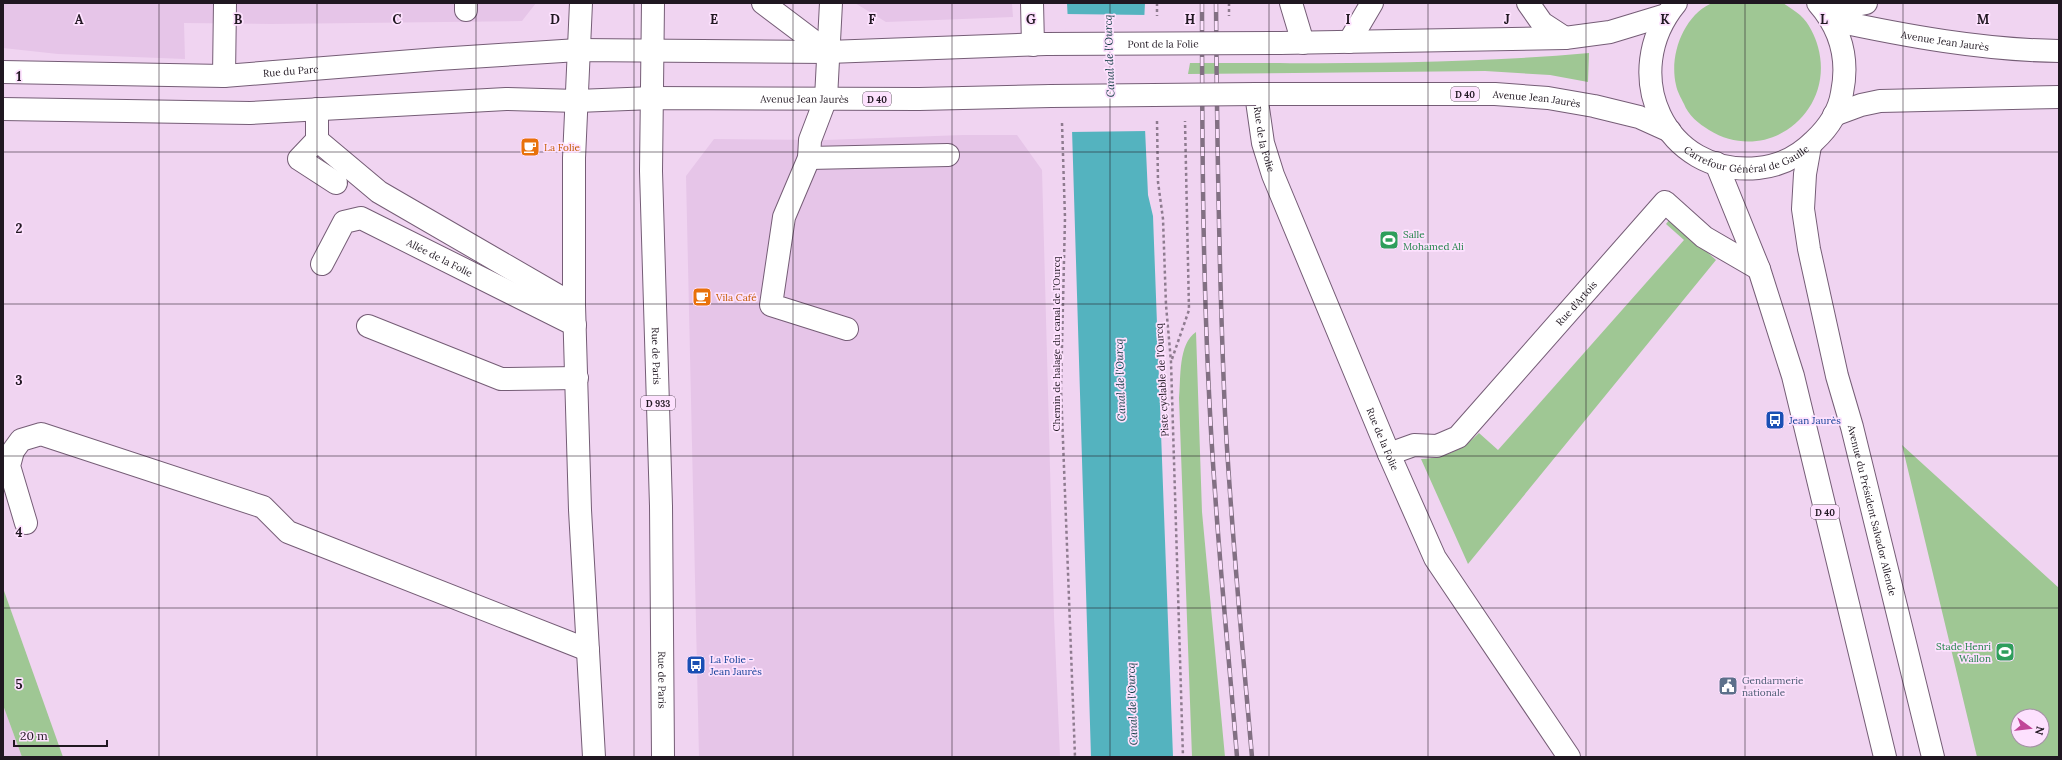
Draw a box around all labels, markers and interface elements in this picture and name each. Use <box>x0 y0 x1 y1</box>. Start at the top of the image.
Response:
text: A <box>75 11 84 28</box>
text: B <box>234 11 243 28</box>
text: C <box>393 11 402 28</box>
text: D <box>550 11 560 28</box>
text: E <box>710 11 718 28</box>
text: F <box>868 11 876 28</box>
text: G <box>1026 11 1036 28</box>
text: H <box>1185 11 1195 28</box>
text: I <box>1345 11 1351 28</box>
text: J <box>1504 11 1510 28</box>
text: K <box>1660 11 1670 28</box>
text: L <box>1820 11 1828 28</box>
text: M <box>1977 11 1990 28</box>
water label: Canal de l'Ourcq <box>1101 14 1117 98</box>
street label: Avenue Jean Jaurès <box>1899 27 1990 53</box>
street label: Pont de la Folie <box>1127 37 1199 50</box>
street label: Rue du Parc <box>262 62 319 79</box>
text: 1 <box>16 68 22 85</box>
road number: D 40 <box>1451 87 1479 101</box>
street label: Avenue Jean Jaurès <box>1491 87 1582 110</box>
street label: Avenue Jean Jaurès <box>759 92 849 105</box>
road number: D 40 <box>863 92 891 106</box>
street label: Rue de la Folie <box>1251 105 1278 174</box>
cafe icon: La Folie <box>519 136 541 158</box>
street label: Carrefour Général de Gaulle <box>1681 138 1813 150</box>
place label: La Folie <box>544 141 581 154</box>
text: Carrefour Général de Gaulle <box>1682 142 1812 175</box>
text: 2 <box>16 220 23 237</box>
place label: Salle Mohamed Ali <box>1403 228 1464 253</box>
sports icon: Salle Mohamed Ali <box>1378 229 1400 251</box>
street label: Allée de la Folie <box>404 235 475 280</box>
street label: Chemin de halage du canal de l'Ourcq <box>1050 256 1063 432</box>
street label: Rue d'Artois <box>1553 278 1600 328</box>
cafe icon: Vila Café <box>691 286 713 308</box>
place label: Vila Café <box>715 291 757 304</box>
street label: Piste cyclable de l'Ourcq <box>1153 323 1171 437</box>
street label: Rue de Paris <box>649 327 664 385</box>
water label: Canal de l'Ourcq <box>1112 338 1128 422</box>
text: 3 <box>15 372 23 389</box>
road number: D 933 <box>641 396 675 410</box>
street label: Rue de la Folie <box>1364 406 1402 473</box>
bus stop icon: Jean Jaurès <box>1764 409 1786 431</box>
place label: Jean Jaurès <box>1788 414 1841 427</box>
street label: Avenue du Président Salvador Allende <box>1845 423 1900 598</box>
road number: D 40 <box>1811 505 1839 519</box>
text: 4 <box>15 524 23 541</box>
place label: Stade Henri Wallon <box>1936 640 1991 665</box>
sports icon: Stade Henri Wallon <box>1994 641 2016 663</box>
street label: Rue de Paris <box>656 651 669 709</box>
place label: La Folie - Jean Jaurès <box>709 653 762 678</box>
bus stop icon: La Folie - Jean Jaurès <box>685 654 707 676</box>
water label: Canal de l'Ourcq <box>1124 662 1140 746</box>
place label: Gendarmerie nationale <box>1742 674 1804 699</box>
public building icon: Gendarmerie nationale <box>1717 675 1739 697</box>
text: 5 <box>15 676 23 693</box>
north arrow <box>2010 708 2050 748</box>
scale bar <box>14 722 107 748</box>
text: N <box>2032 725 2048 737</box>
text: 20 m <box>20 728 48 743</box>

